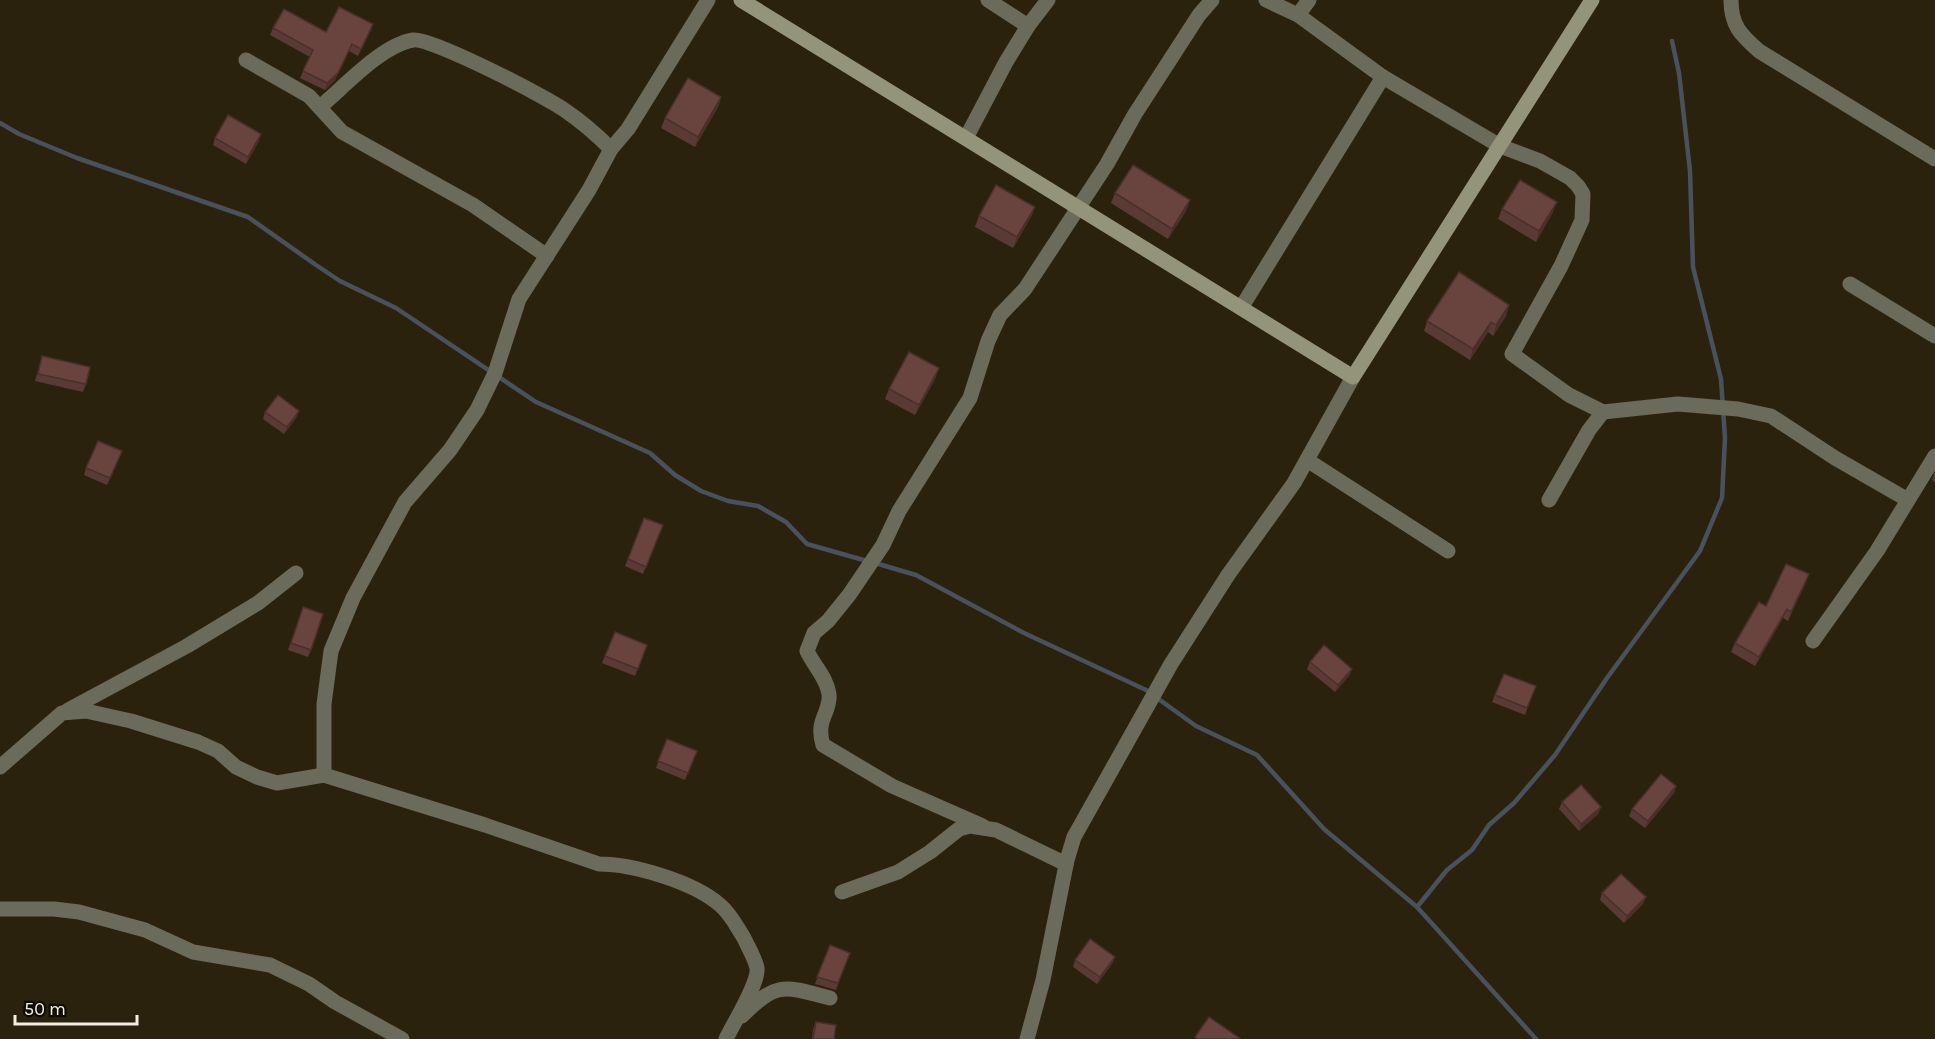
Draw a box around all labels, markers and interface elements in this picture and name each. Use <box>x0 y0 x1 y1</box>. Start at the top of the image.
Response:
scale bar <box>15 988 136 1026</box>
text: 50 m <box>24 998 66 1020</box>

